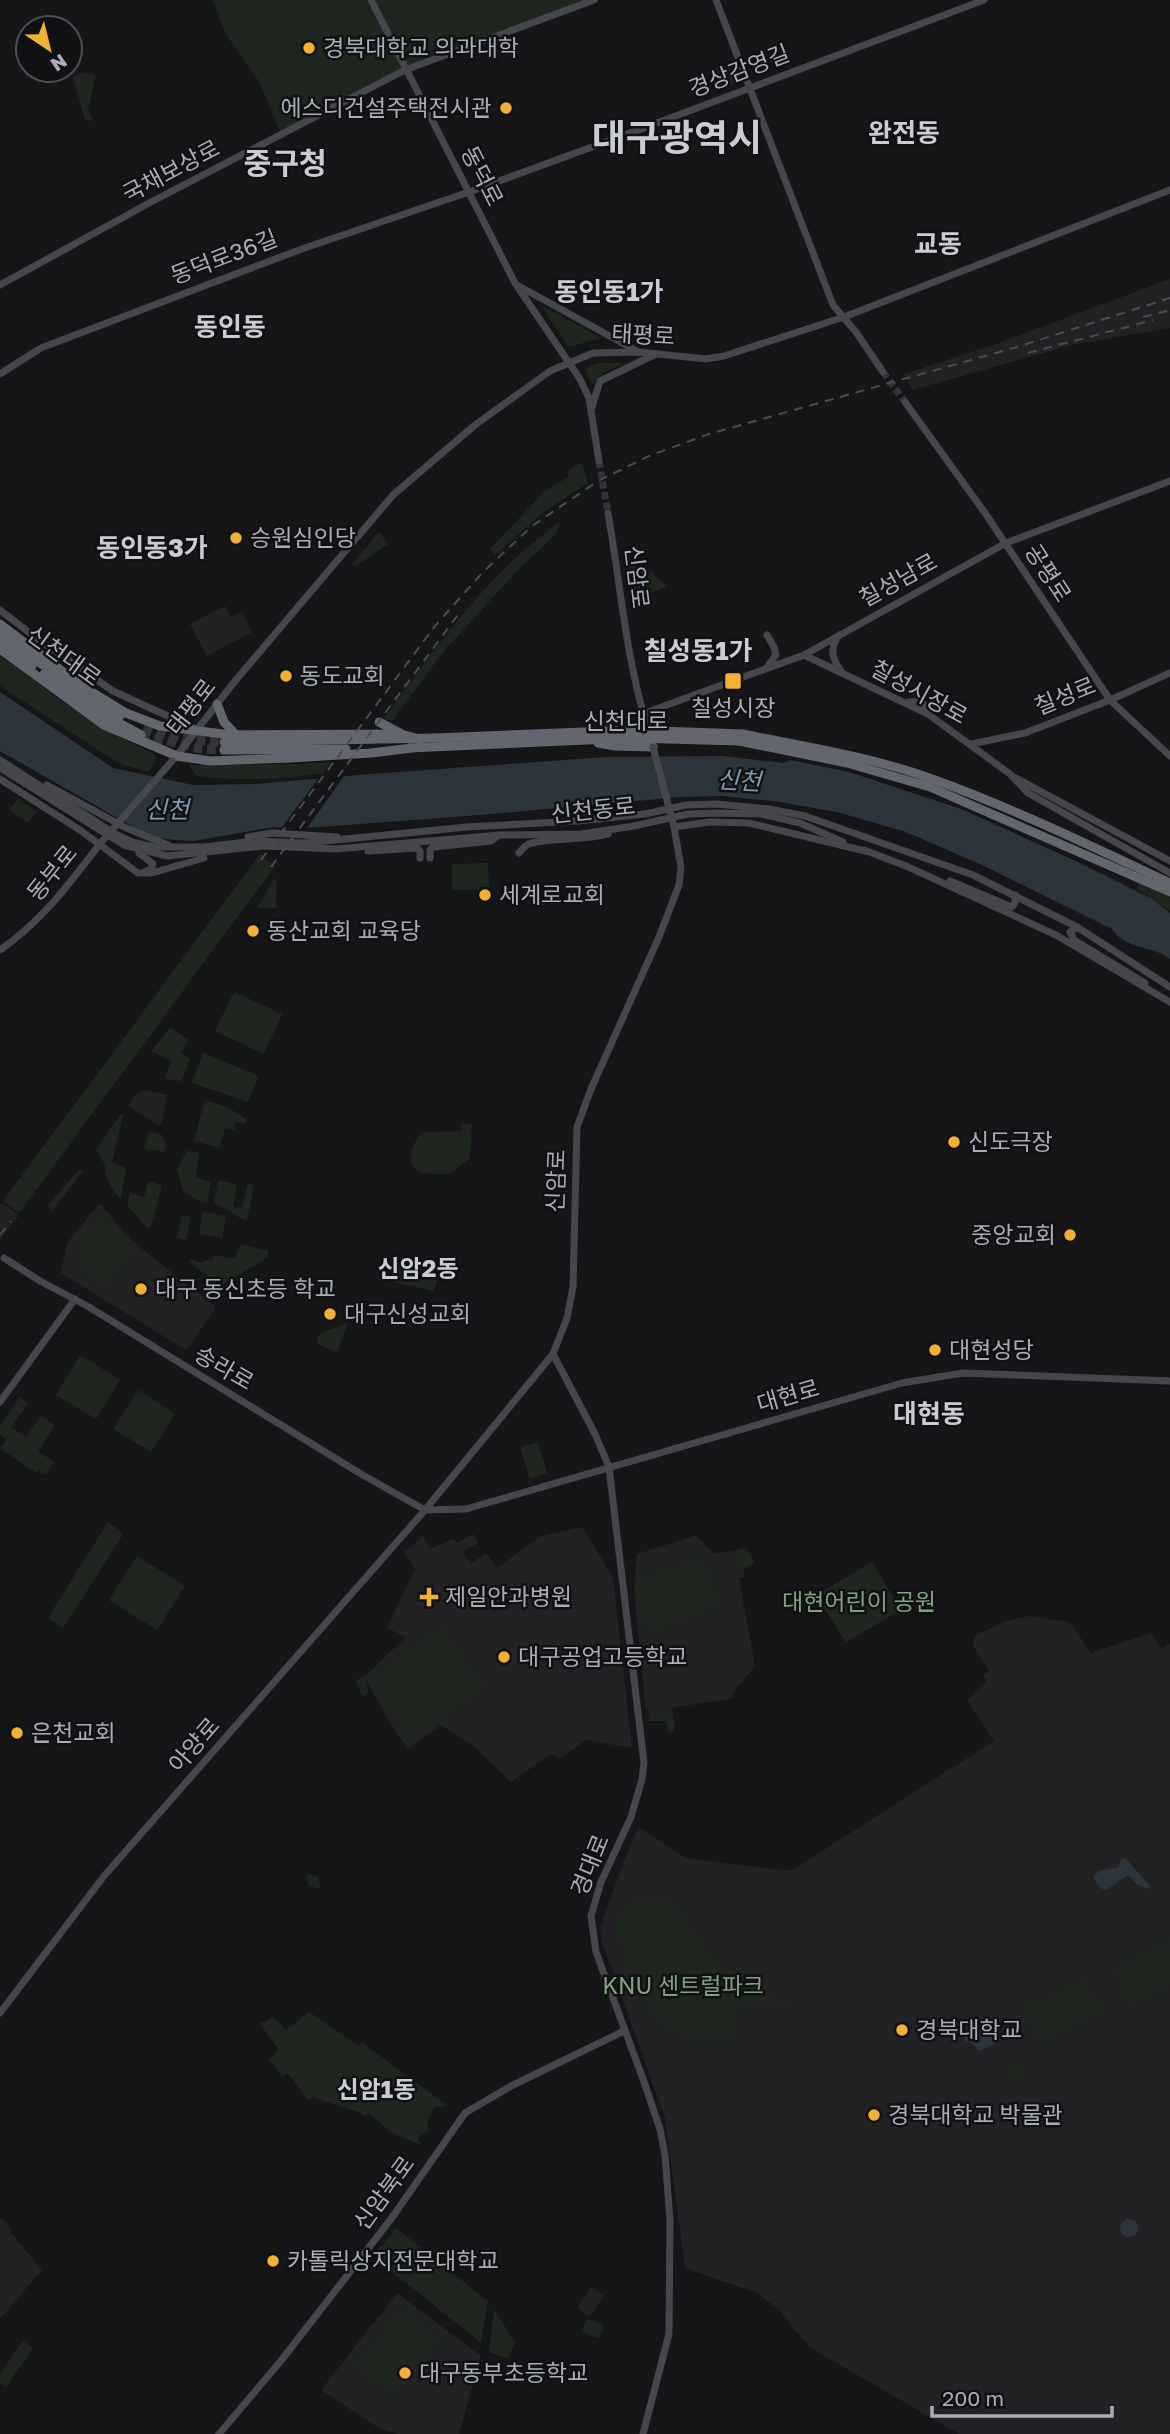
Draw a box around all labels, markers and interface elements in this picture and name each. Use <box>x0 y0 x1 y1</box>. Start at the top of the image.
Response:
north arrow <box>14 14 84 84</box>
place label: 경북대학교 의과대학 <box>323 33 519 61</box>
street label: 경상감영길 <box>684 38 793 102</box>
marker: 경북대학교 의과대학 <box>301 40 317 56</box>
text: N <box>47 50 72 77</box>
place label: 에스디건설주택전시관 <box>280 93 492 121</box>
marker: 에스디건설주택전시관 <box>498 100 514 116</box>
district label: 대구광역시 <box>592 115 762 159</box>
district label: 완전동 <box>868 117 940 148</box>
street label: 국채보상로 <box>117 133 224 207</box>
street label: 동덕로 <box>456 141 510 210</box>
district label: 중구청 <box>244 145 326 181</box>
street label: 동덕로36길 <box>166 223 281 289</box>
district label: 교동 <box>914 228 962 259</box>
district label: 동인동1가 <box>554 276 664 307</box>
district label: 동인동 <box>194 311 266 342</box>
street label: 태평로 <box>611 318 675 350</box>
place label: 승원심인당 <box>250 523 356 551</box>
marker: 승원심인당 <box>228 530 244 546</box>
district label: 동인동3가 <box>96 532 208 563</box>
street label: 공평로 <box>1020 538 1078 607</box>
street label: 신암로 <box>620 544 656 610</box>
street label: 칠성남로 <box>854 546 941 612</box>
street label: 신천대로 <box>22 619 107 691</box>
district label: 칠성동1가 <box>643 635 753 666</box>
street label: 칠성시장로 <box>866 653 973 729</box>
place label: 동도교회 <box>300 661 385 689</box>
marker: 동도교회 <box>278 668 294 684</box>
street label: 칠성로 <box>1030 670 1099 720</box>
marker: 칠성시장 <box>723 671 743 691</box>
street label: 태평로 <box>160 673 221 740</box>
place label: 칠성시장 <box>691 693 775 721</box>
street label: 신천대로 <box>584 706 668 734</box>
water label: 신천 <box>716 764 765 795</box>
street label: 신천동로 <box>549 791 636 827</box>
water label: 신천 <box>145 794 192 823</box>
street label: 동부로 <box>20 839 82 906</box>
place label: 세계로교회 <box>499 880 605 908</box>
marker: 세계로교회 <box>477 887 493 903</box>
place label: 동산교회 교육당 <box>267 916 421 944</box>
marker: 동산교회 교육당 <box>245 923 261 939</box>
place label: 신도극장 <box>968 1127 1053 1155</box>
marker: 신도극장 <box>946 1134 962 1150</box>
street label: 신암로 <box>540 1149 570 1213</box>
place label: 중앙교회 <box>971 1220 1056 1248</box>
marker: 중앙교회 <box>1062 1227 1078 1243</box>
district label: 신암2동 <box>378 1253 458 1282</box>
place label: 대구 동신초등 학교 <box>155 1274 336 1302</box>
marker: 대구 동신초등 학교 <box>133 1281 149 1297</box>
place label: 대구신성교회 <box>344 1299 471 1327</box>
marker: 대구신성교회 <box>322 1306 338 1322</box>
place label: 대현성당 <box>949 1335 1034 1363</box>
street label: 송라로 <box>190 1339 259 1395</box>
marker: 대현성당 <box>927 1342 943 1358</box>
street label: 대현로 <box>753 1373 822 1417</box>
district label: 대현동 <box>893 1398 965 1429</box>
place label: 제일안과병원 <box>445 1582 572 1610</box>
marker: 제일안과병원 <box>419 1587 439 1607</box>
park label: 대현어린이 공원 <box>782 1587 936 1615</box>
place label: 대구공업고등학교 <box>518 1642 687 1670</box>
marker: 대구공업고등학교 <box>496 1649 512 1665</box>
street label: 아양로 <box>162 1711 225 1777</box>
place label: 은천교회 <box>31 1718 116 1746</box>
marker: 은천교회 <box>9 1725 25 1741</box>
street label: 경대로 <box>564 1830 614 1899</box>
park label: KNU 센트럴파크 <box>602 1971 764 1999</box>
place label: 경북대학교 <box>916 2015 1022 2043</box>
marker: 경북대학교 <box>894 2022 910 2038</box>
district label: 신암1동 <box>337 2074 415 2103</box>
place label: 경북대학교 박물관 <box>888 2100 1063 2128</box>
marker: 경북대학교 박물관 <box>866 2107 882 2123</box>
street label: 신암북로 <box>347 2150 419 2235</box>
place label: 카톨릭상지전문대학교 <box>287 2246 499 2274</box>
marker: 카톨릭상지전문대학교 <box>265 2253 281 2269</box>
place label: 대구동부초등학교 <box>419 2358 588 2386</box>
marker: 대구동부초등학교 <box>397 2365 413 2381</box>
scale bar <box>932 2374 1112 2418</box>
text: 200 m <box>942 2385 1004 2411</box>

